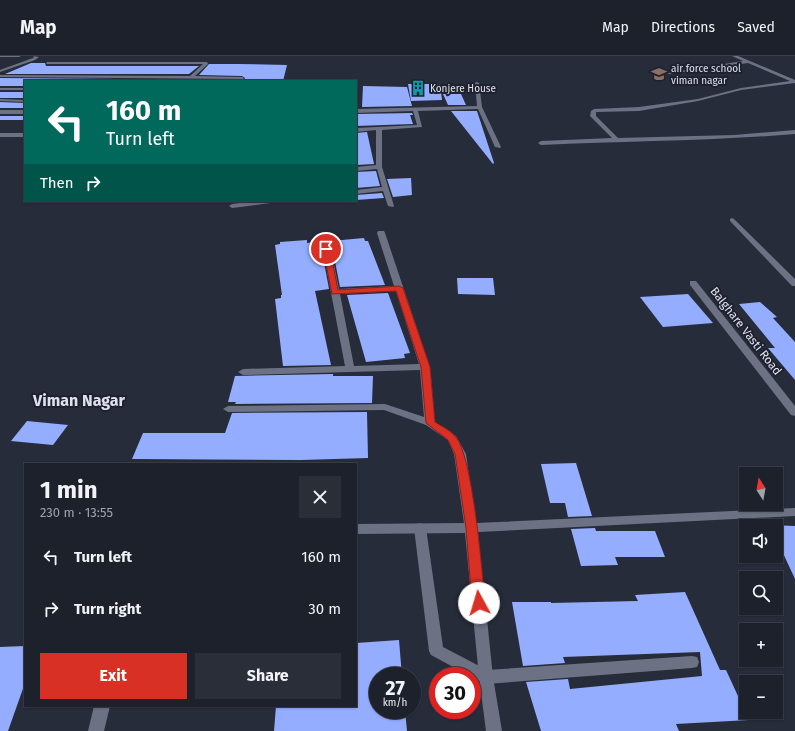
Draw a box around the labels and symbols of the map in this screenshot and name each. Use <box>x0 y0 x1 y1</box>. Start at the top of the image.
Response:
place label: air force school viman nagar <box>671 63 741 87</box>
school or university icon: air force school viman nagar <box>650 65 668 83</box>
building icon: Konjere House <box>409 79 427 97</box>
place label: Konjere House <box>430 83 496 95</box>
pin <box>309 232 343 266</box>
street label: Balghare Vasti Road <box>707 284 785 378</box>
district label: Viman Nagar <box>32 391 125 410</box>
north arrow <box>739 467 783 511</box>
position arrow <box>458 582 500 624</box>
speed limit sign: 30 <box>429 667 481 719</box>

